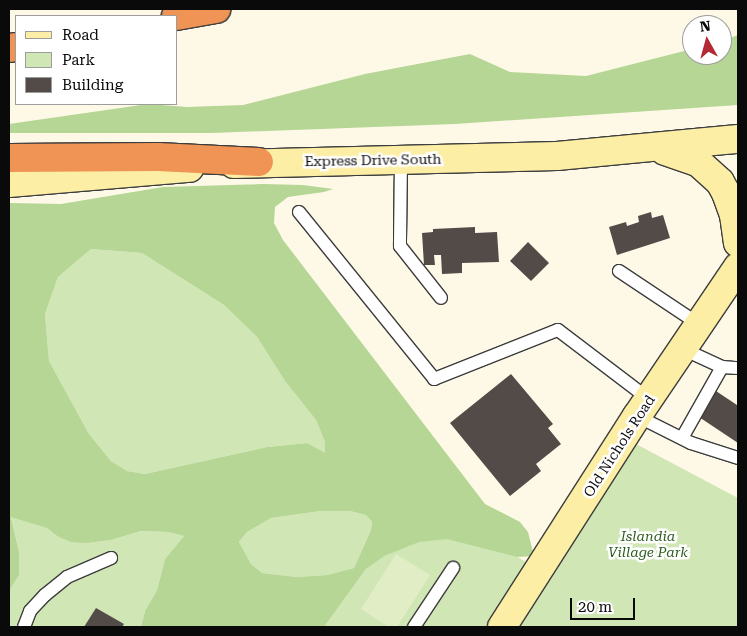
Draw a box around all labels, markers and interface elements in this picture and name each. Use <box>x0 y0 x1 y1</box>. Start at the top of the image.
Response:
legend <box>15 15 178 105</box>
north arrow <box>682 15 732 65</box>
text: N <box>699 18 712 35</box>
text: Road <box>62 26 99 44</box>
text: Park <box>62 51 95 69</box>
text: Building <box>62 76 123 94</box>
street label: Express Drive South <box>304 150 442 170</box>
street label: Old Nichols Road <box>580 392 658 500</box>
park label: Islandia Village Park <box>608 528 688 560</box>
scale bar <box>572 588 637 620</box>
text: 20 m <box>578 598 612 616</box>

